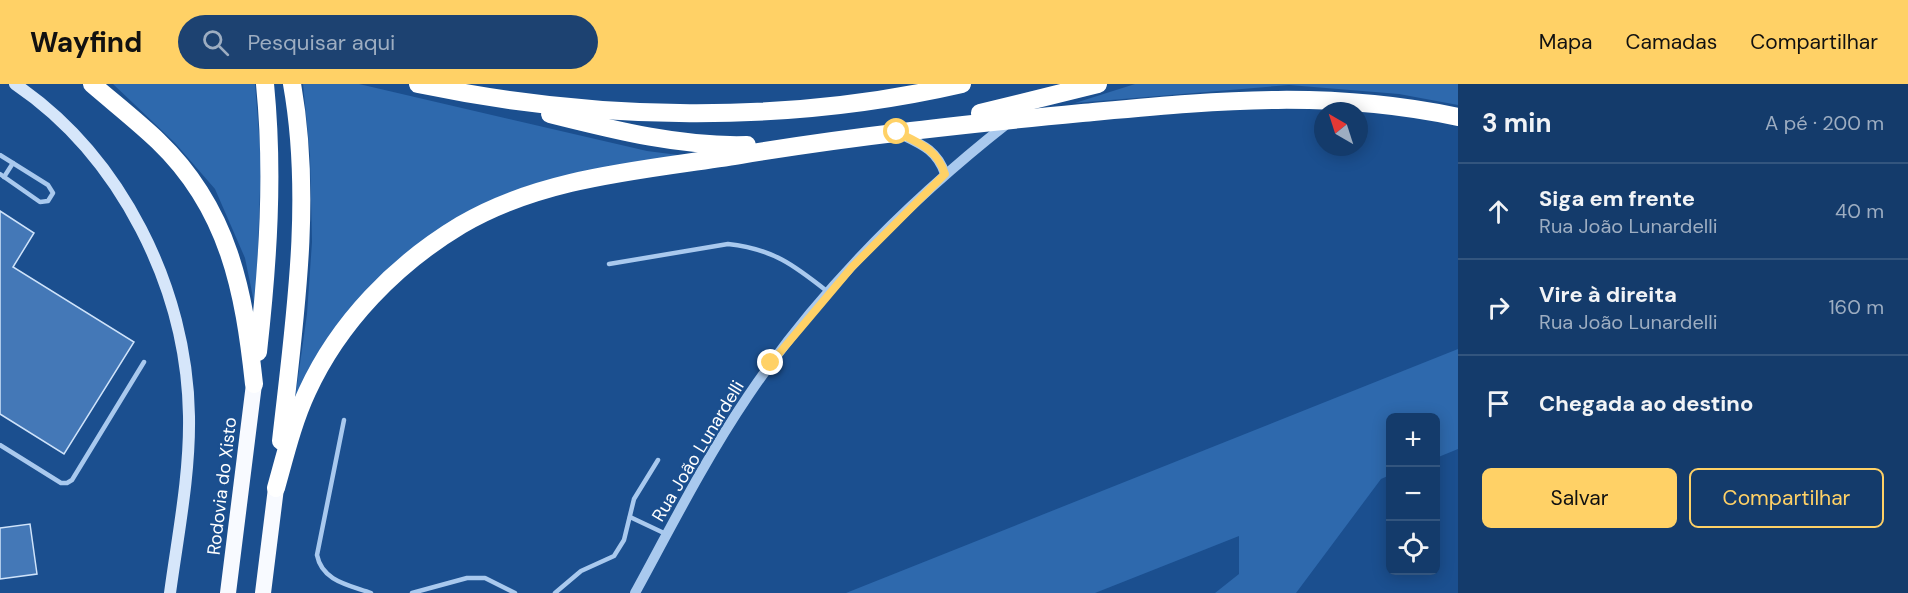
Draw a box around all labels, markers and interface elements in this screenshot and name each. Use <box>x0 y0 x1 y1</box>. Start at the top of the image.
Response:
search box <box>178 15 598 69</box>
text: Wayfind <box>30 24 142 61</box>
icon: search <box>199 26 232 59</box>
text: Pesquisar aqui <box>247 28 395 57</box>
text: Mapa <box>1539 28 1592 56</box>
text: Camadas <box>1625 28 1717 56</box>
text: Compartilhar <box>1750 28 1878 56</box>
north arrow <box>1314 102 1368 156</box>
text: 3 min <box>1482 106 1551 140</box>
text: A pé · 200 m <box>1765 110 1884 136</box>
route start <box>883 118 909 144</box>
text: Siga em frente <box>1539 184 1695 213</box>
icon: ahead <box>1482 195 1515 228</box>
text: 40 m <box>1835 198 1884 224</box>
text: Rua João Lunardelli <box>1539 213 1717 239</box>
text: Vire à direita <box>1539 280 1677 309</box>
icon: right <box>1482 291 1515 324</box>
text: 160 m <box>1828 294 1884 320</box>
text: Rua João Lunardelli <box>1539 309 1717 335</box>
route end <box>757 349 783 375</box>
street label: Rua João Lunardelli <box>646 376 750 526</box>
icon: arrive <box>1482 387 1515 420</box>
text: Chegada ao destino <box>1539 389 1753 418</box>
map controls <box>1386 413 1440 575</box>
button: + <box>1386 413 1440 467</box>
street label: Rodovia do Xisto <box>202 416 242 556</box>
button: − <box>1386 467 1440 521</box>
button: Salvar <box>1482 468 1677 528</box>
button: Compartilhar <box>1689 468 1884 528</box>
button: locate <box>1386 521 1440 575</box>

